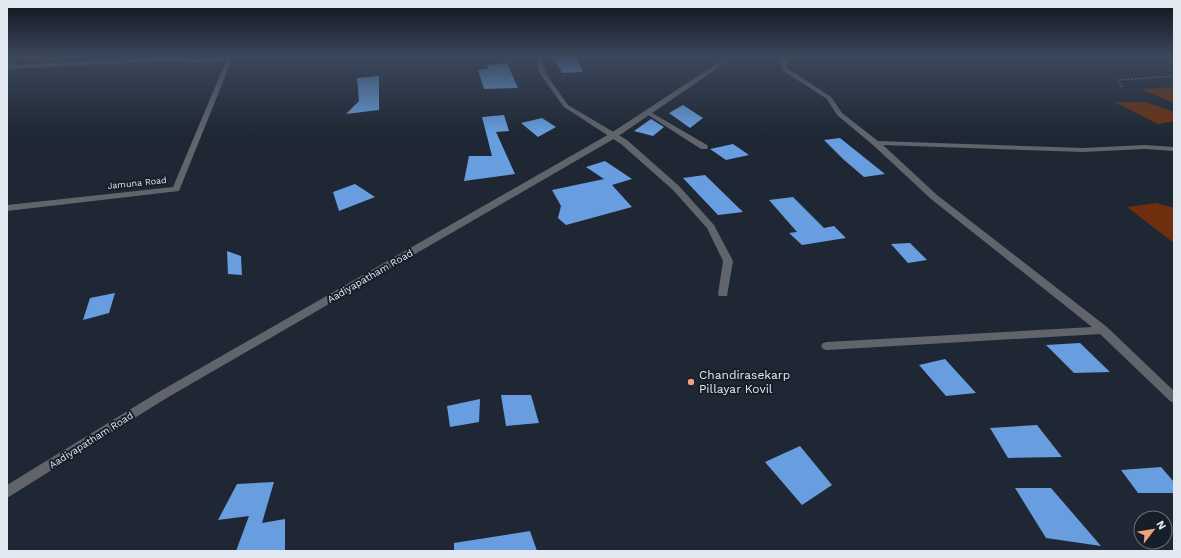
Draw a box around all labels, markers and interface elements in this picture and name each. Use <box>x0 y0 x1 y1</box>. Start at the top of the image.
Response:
street label: Jamuna Road <box>107 175 167 191</box>
street label: Aadiyapatham Road <box>325 247 415 305</box>
place label: Chandirasekarp Pillayar Kovil <box>699 368 790 396</box>
marker: Chandirasekarp Pillayar Kovil <box>686 377 696 387</box>
street label: Aadiyapatham Road <box>47 410 135 470</box>
north arrow <box>1133 510 1173 550</box>
text: N <box>1153 518 1169 532</box>

